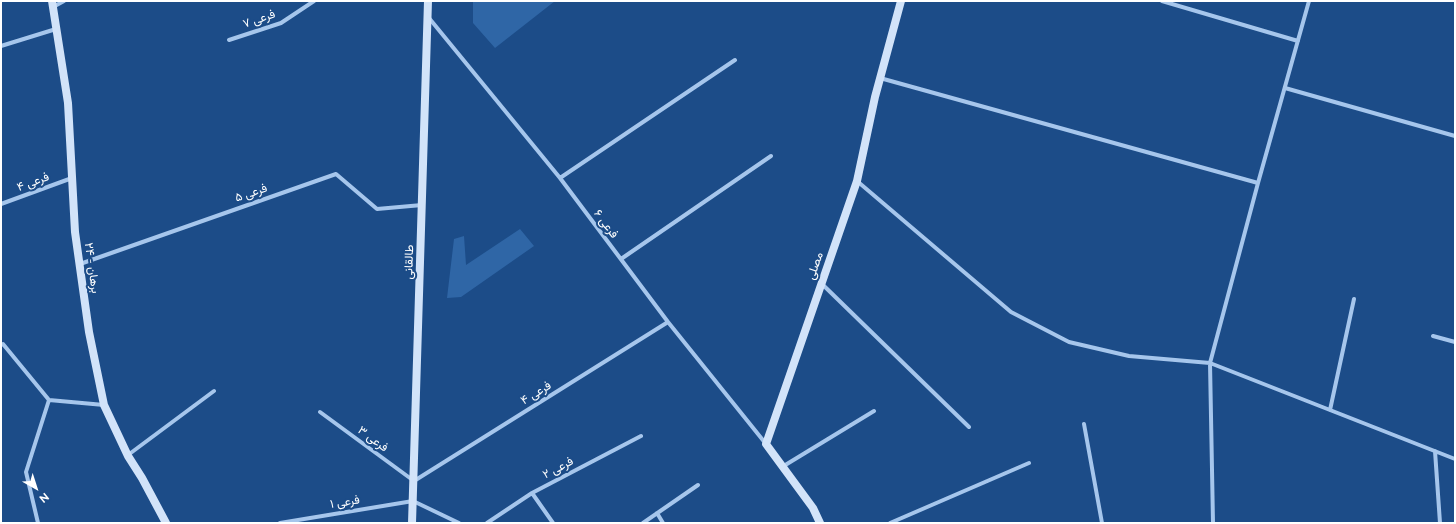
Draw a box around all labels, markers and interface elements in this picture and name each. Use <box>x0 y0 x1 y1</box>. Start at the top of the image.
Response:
street label: فرعی ۷ <box>241 7 277 31</box>
street label: فرعی ۴ <box>15 169 51 195</box>
street label: فرعی ۵ <box>233 181 269 205</box>
street label: فرعی ۶ <box>591 207 621 241</box>
street label: ۲۴ - برهان <box>81 242 103 294</box>
street label: طالقانی <box>401 244 417 280</box>
street label: مصلی <box>804 250 826 282</box>
street label: فرعی ۴ <box>518 378 554 408</box>
street label: فرعی ۳ <box>355 423 391 455</box>
street label: فرعی ۲ <box>540 454 576 482</box>
north arrow <box>16 468 56 508</box>
text: N <box>37 490 51 505</box>
street label: فرعی ۱ <box>329 493 361 511</box>

